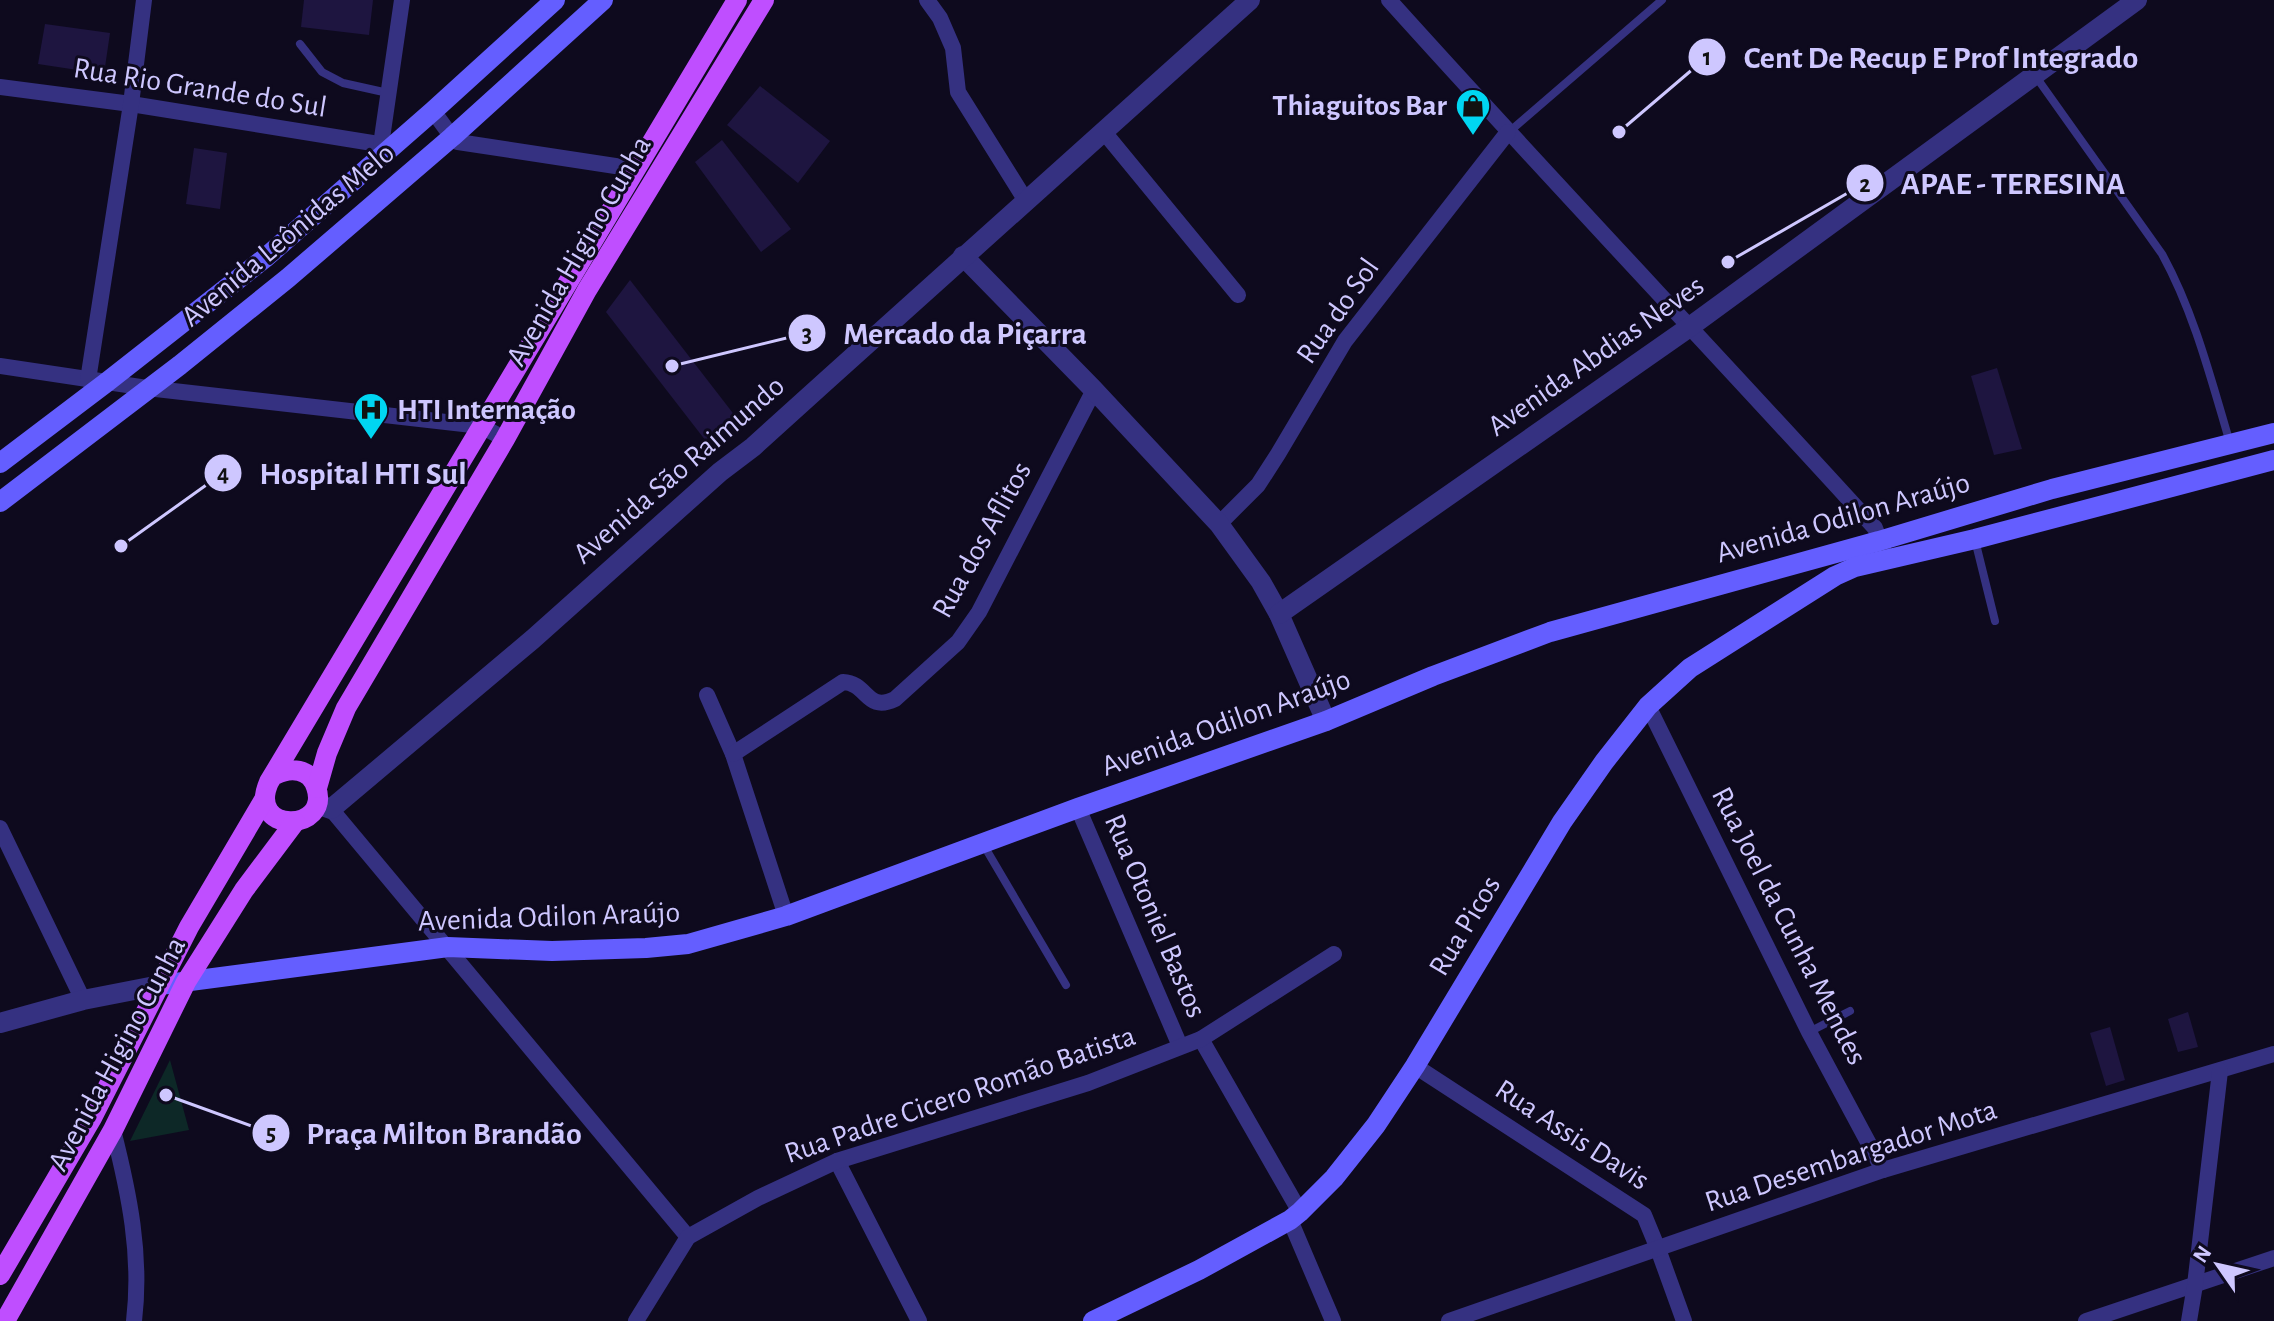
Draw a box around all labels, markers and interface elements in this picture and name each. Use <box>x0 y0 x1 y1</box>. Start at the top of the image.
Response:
callout: Cent De Recup E Prof Integrado <box>1687 29 2154 85</box>
text: Cent De Recup E Prof Integrado <box>1744 42 2138 74</box>
text: 1 <box>1703 46 1711 70</box>
street label: Rua Rio Grande do Sul <box>71 53 329 123</box>
shop icon: Thiaguitos Bar <box>1454 87 1492 137</box>
place label: Thiaguitos Bar <box>1272 91 1448 121</box>
street label: Avenida Higino Cunha <box>501 131 657 371</box>
street label: Avenida Leônidas Melo <box>176 138 400 332</box>
callout: APAE - TERESINA <box>1845 155 2141 211</box>
text: APAE - TERESINA <box>1901 168 2125 200</box>
text: 2 <box>1859 173 1871 197</box>
street label: Rua do Sol <box>1291 253 1385 369</box>
street label: Avenida Abdias Neves <box>1482 270 1710 442</box>
callout: Mercado da Piçarra <box>787 305 1103 361</box>
text: Mercado da Piçarra <box>843 318 1087 350</box>
text: 3 <box>802 323 812 347</box>
street label: Avenida São Raimundo <box>568 370 790 570</box>
hospital icon: HTI Internação <box>352 391 390 441</box>
place label: HTI Internação <box>397 395 576 425</box>
callout: Hospital HTI Sul <box>203 445 482 501</box>
street label: Rua dos Aflitos <box>927 457 1037 623</box>
text: Hospital HTI Sul <box>259 458 467 490</box>
text: 4 <box>217 462 229 486</box>
street label: Avenida Odilon Araújo <box>1713 467 1973 569</box>
street label: Avenida Odilon Araújo <box>1098 664 1354 782</box>
street label: Rua Joel da Cunha Mendes <box>1706 782 1872 1070</box>
street label: Rua Otoniel Bastos <box>1099 810 1211 1022</box>
street label: Rua Picos <box>1424 871 1506 981</box>
street label: Avenida Odilon Araújo <box>417 897 681 937</box>
street label: Avenida Higino Cunha <box>43 932 191 1176</box>
street label: Rua Padre Cicero Romão Batista <box>781 1021 1139 1169</box>
street label: Rua Assis Davis <box>1490 1074 1654 1196</box>
street label: Rua Desembargador Mota <box>1701 1095 2001 1217</box>
callout: Praça Milton Brandão <box>251 1105 598 1161</box>
text: Praça Milton Brandão <box>306 1118 582 1150</box>
text: 5 <box>266 1122 276 1146</box>
north arrow <box>2178 1225 2258 1305</box>
text: N <box>2189 1242 2216 1267</box>

